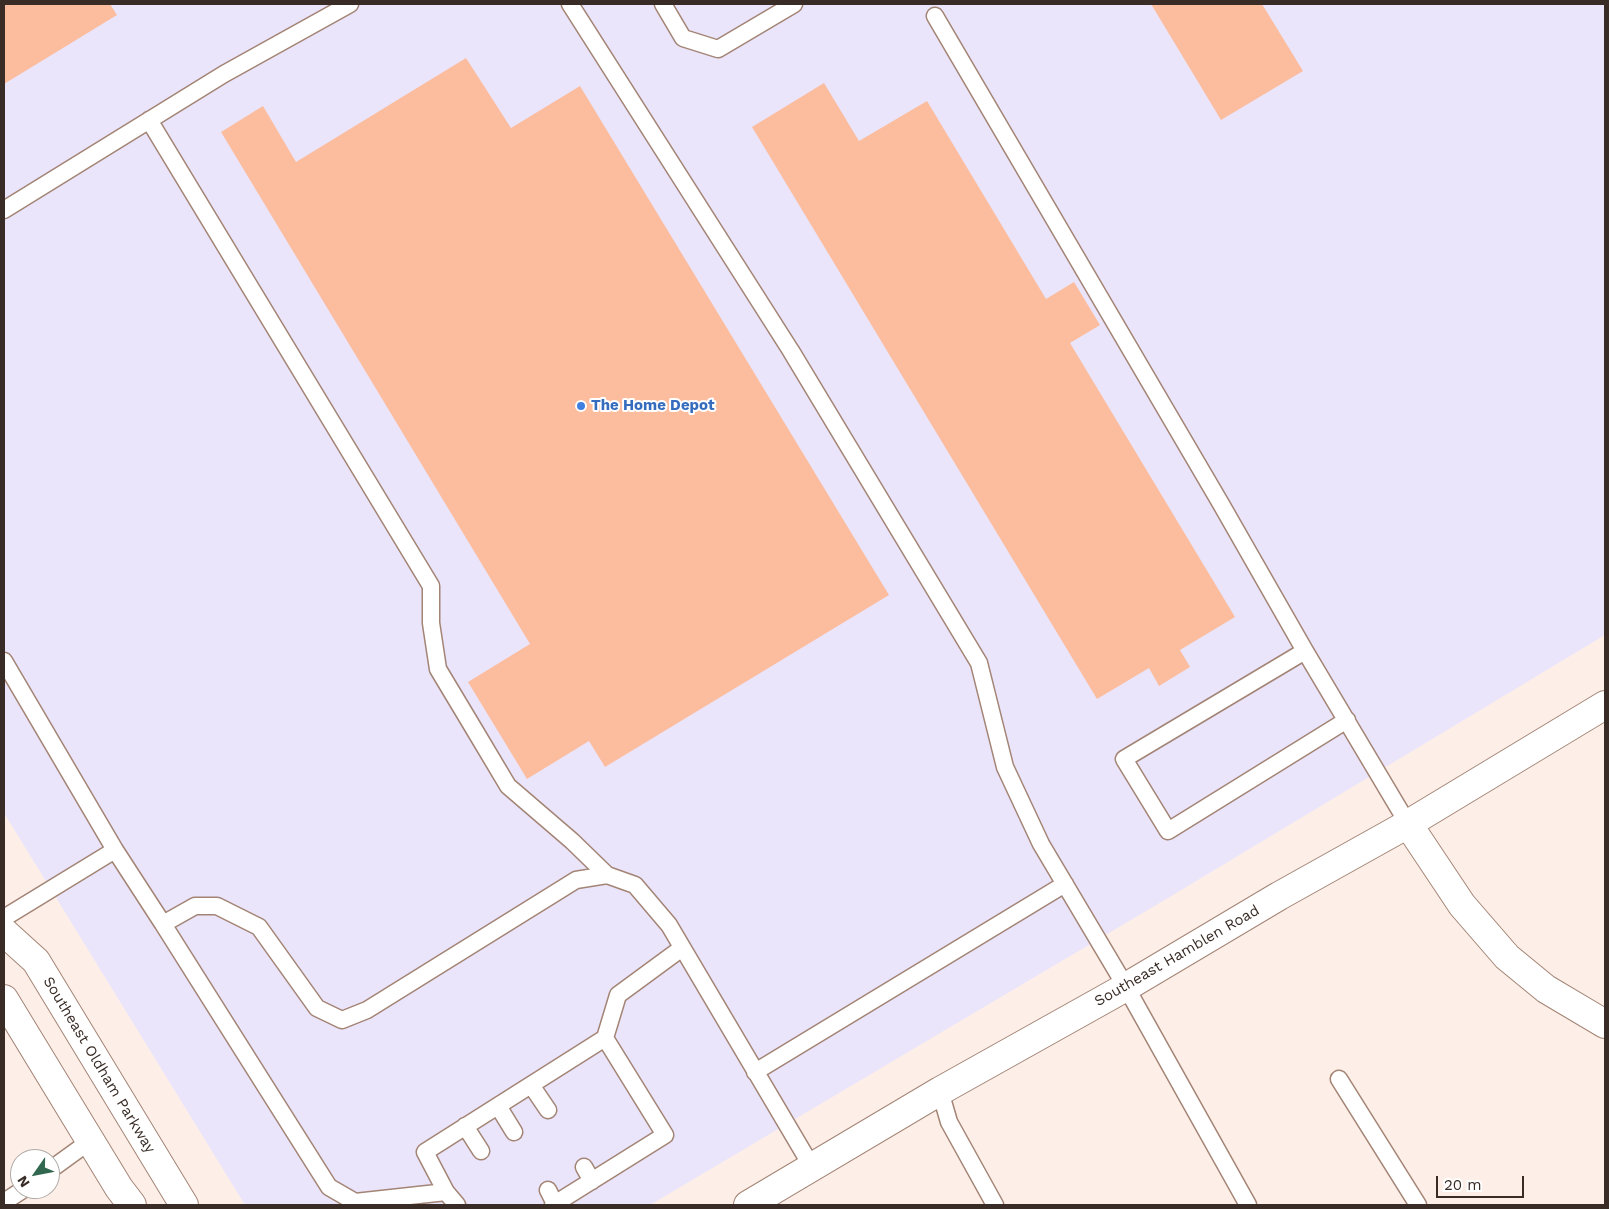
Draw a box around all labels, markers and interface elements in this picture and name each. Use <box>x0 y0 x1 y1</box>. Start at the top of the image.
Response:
place label: The Home Depot <box>591 397 714 415</box>
marker: The Home Depot <box>575 400 587 412</box>
street label: Southeast Hamblen Road <box>1091 901 1263 1011</box>
street label: Southeast Oldham Parkway <box>39 973 159 1157</box>
north arrow <box>10 1149 60 1199</box>
scale bar <box>1439 1166 1526 1198</box>
text: N <box>14 1173 33 1190</box>
text: 20 m <box>1444 1176 1482 1194</box>

